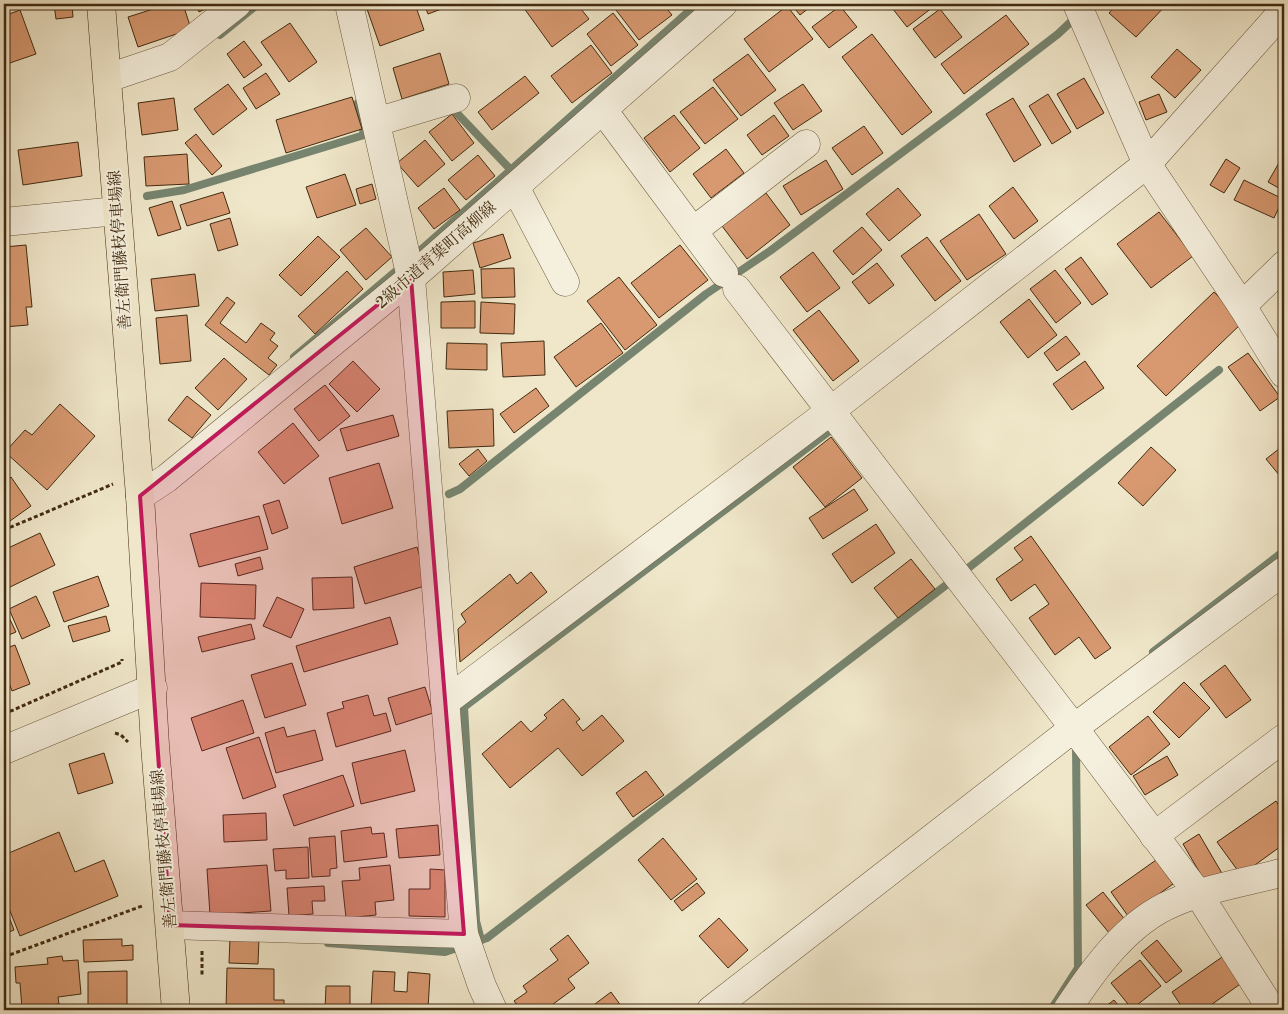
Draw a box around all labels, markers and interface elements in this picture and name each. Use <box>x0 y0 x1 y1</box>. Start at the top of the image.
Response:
street label: 善左衛門藤枝停車場線 <box>104 169 136 331</box>
street label: 2級市道青葉町高柳線 <box>372 197 500 313</box>
street label: 善左衛門藤枝停車場線 <box>147 768 181 930</box>

